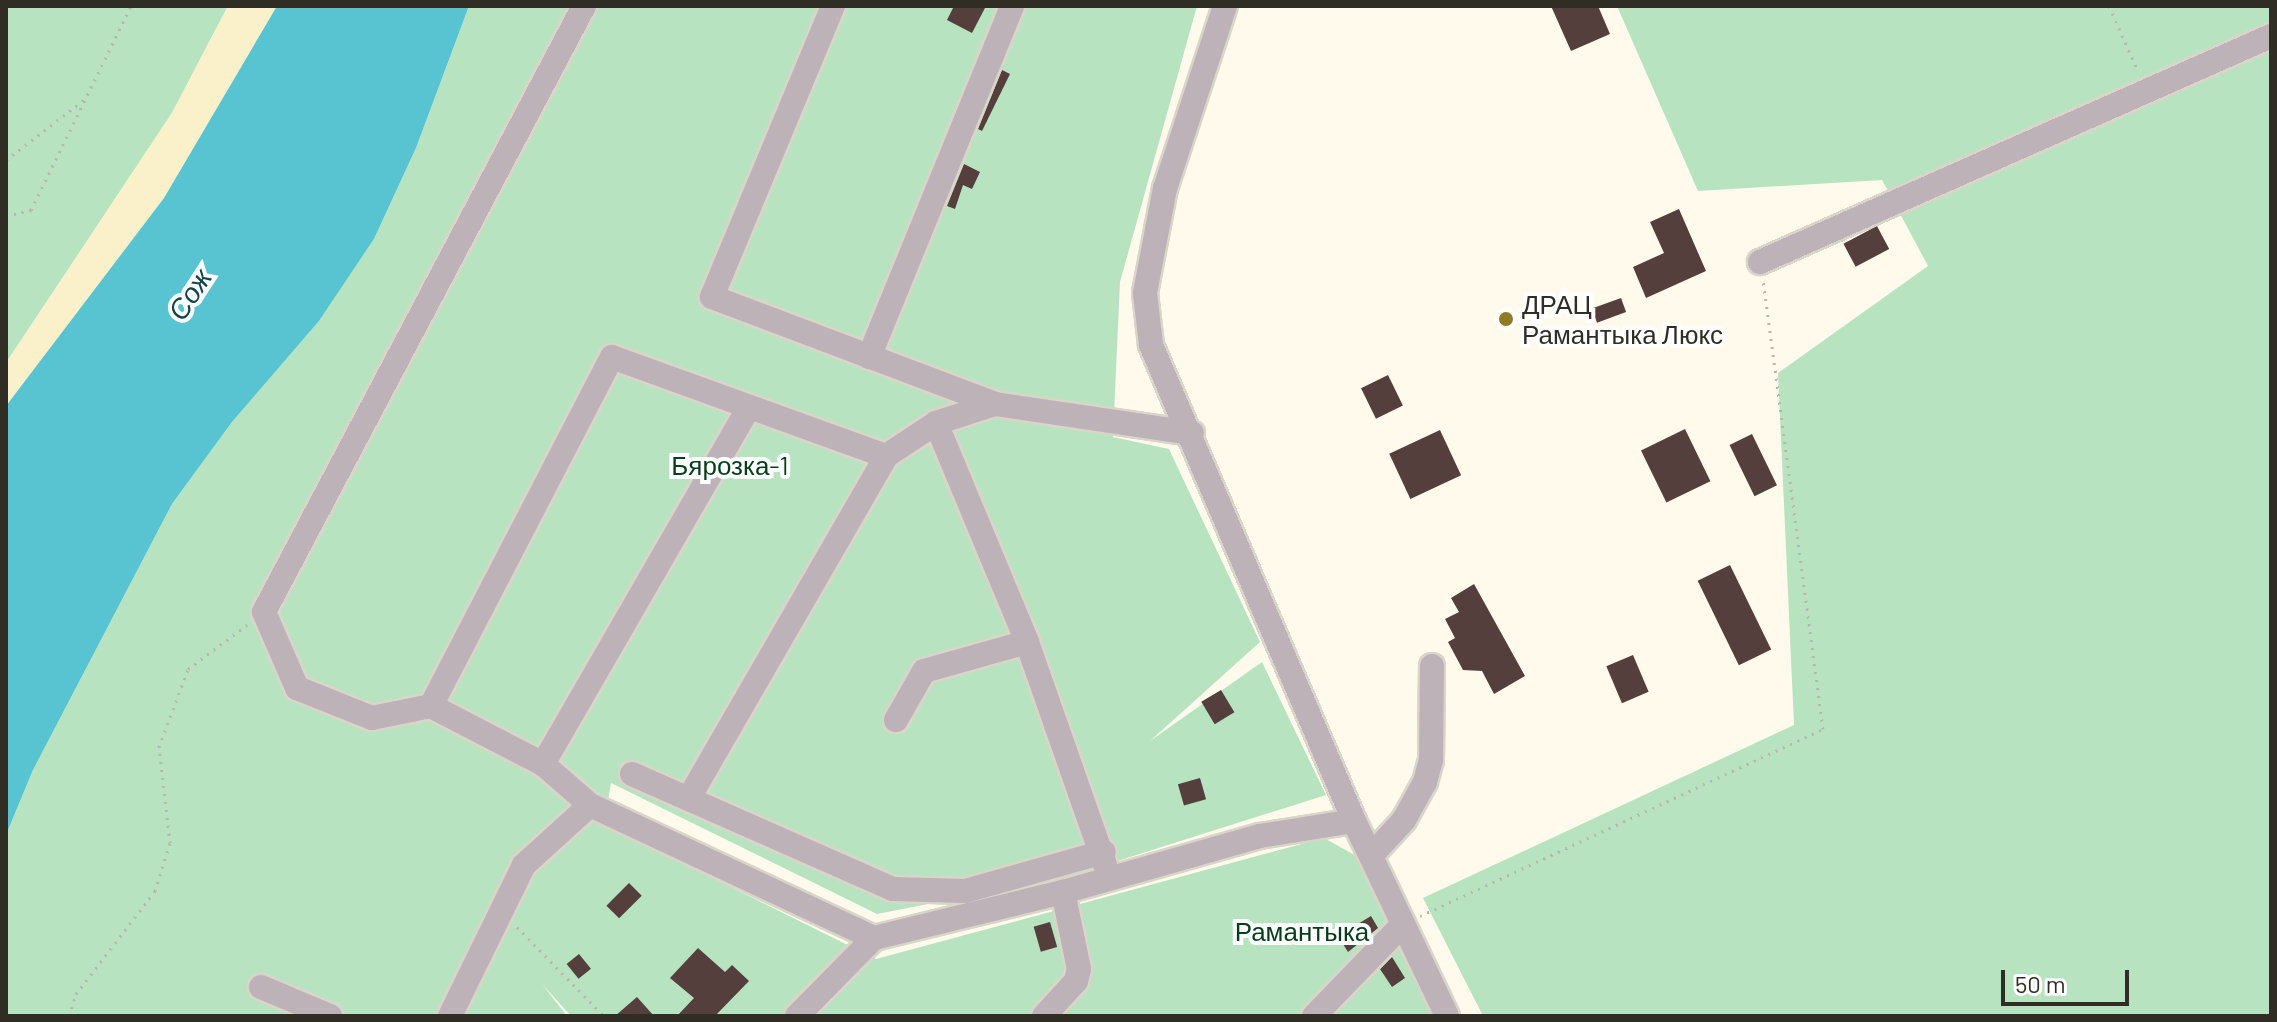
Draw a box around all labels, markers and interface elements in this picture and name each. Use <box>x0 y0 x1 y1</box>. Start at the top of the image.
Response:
water label: Сож <box>160 262 218 326</box>
place label: ДРАЦ Рамантыка Люкс <box>1522 288 1723 350</box>
marker: ДРАЦ Рамантыка Люкс <box>1497 310 1515 328</box>
park label: Бярозка-1 <box>671 449 789 481</box>
park label: Рамантыка <box>1235 915 1369 947</box>
scale bar <box>2005 954 2133 1004</box>
text: 50 m <box>2015 969 2066 998</box>

